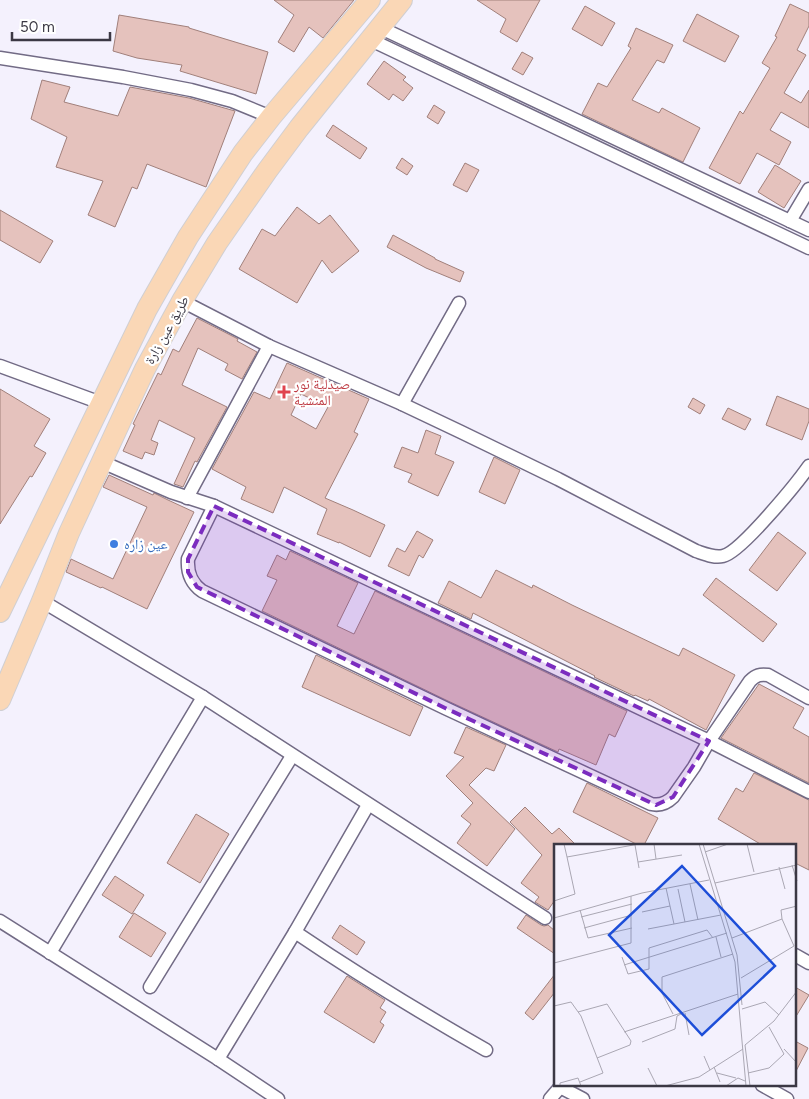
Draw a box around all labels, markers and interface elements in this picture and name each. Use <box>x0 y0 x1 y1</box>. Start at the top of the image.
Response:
scale bar <box>12 10 110 42</box>
text: 50 m <box>20 18 55 36</box>
street label: طريق عين زارة <box>141 293 194 368</box>
place label: صيدلية نور المنشية <box>293 376 350 409</box>
marker: صيدلية نور المنشية <box>278 386 290 398</box>
place label: عين زاره <box>124 536 168 553</box>
marker: عين زاره <box>108 538 120 550</box>
inset map <box>554 844 796 1086</box>

